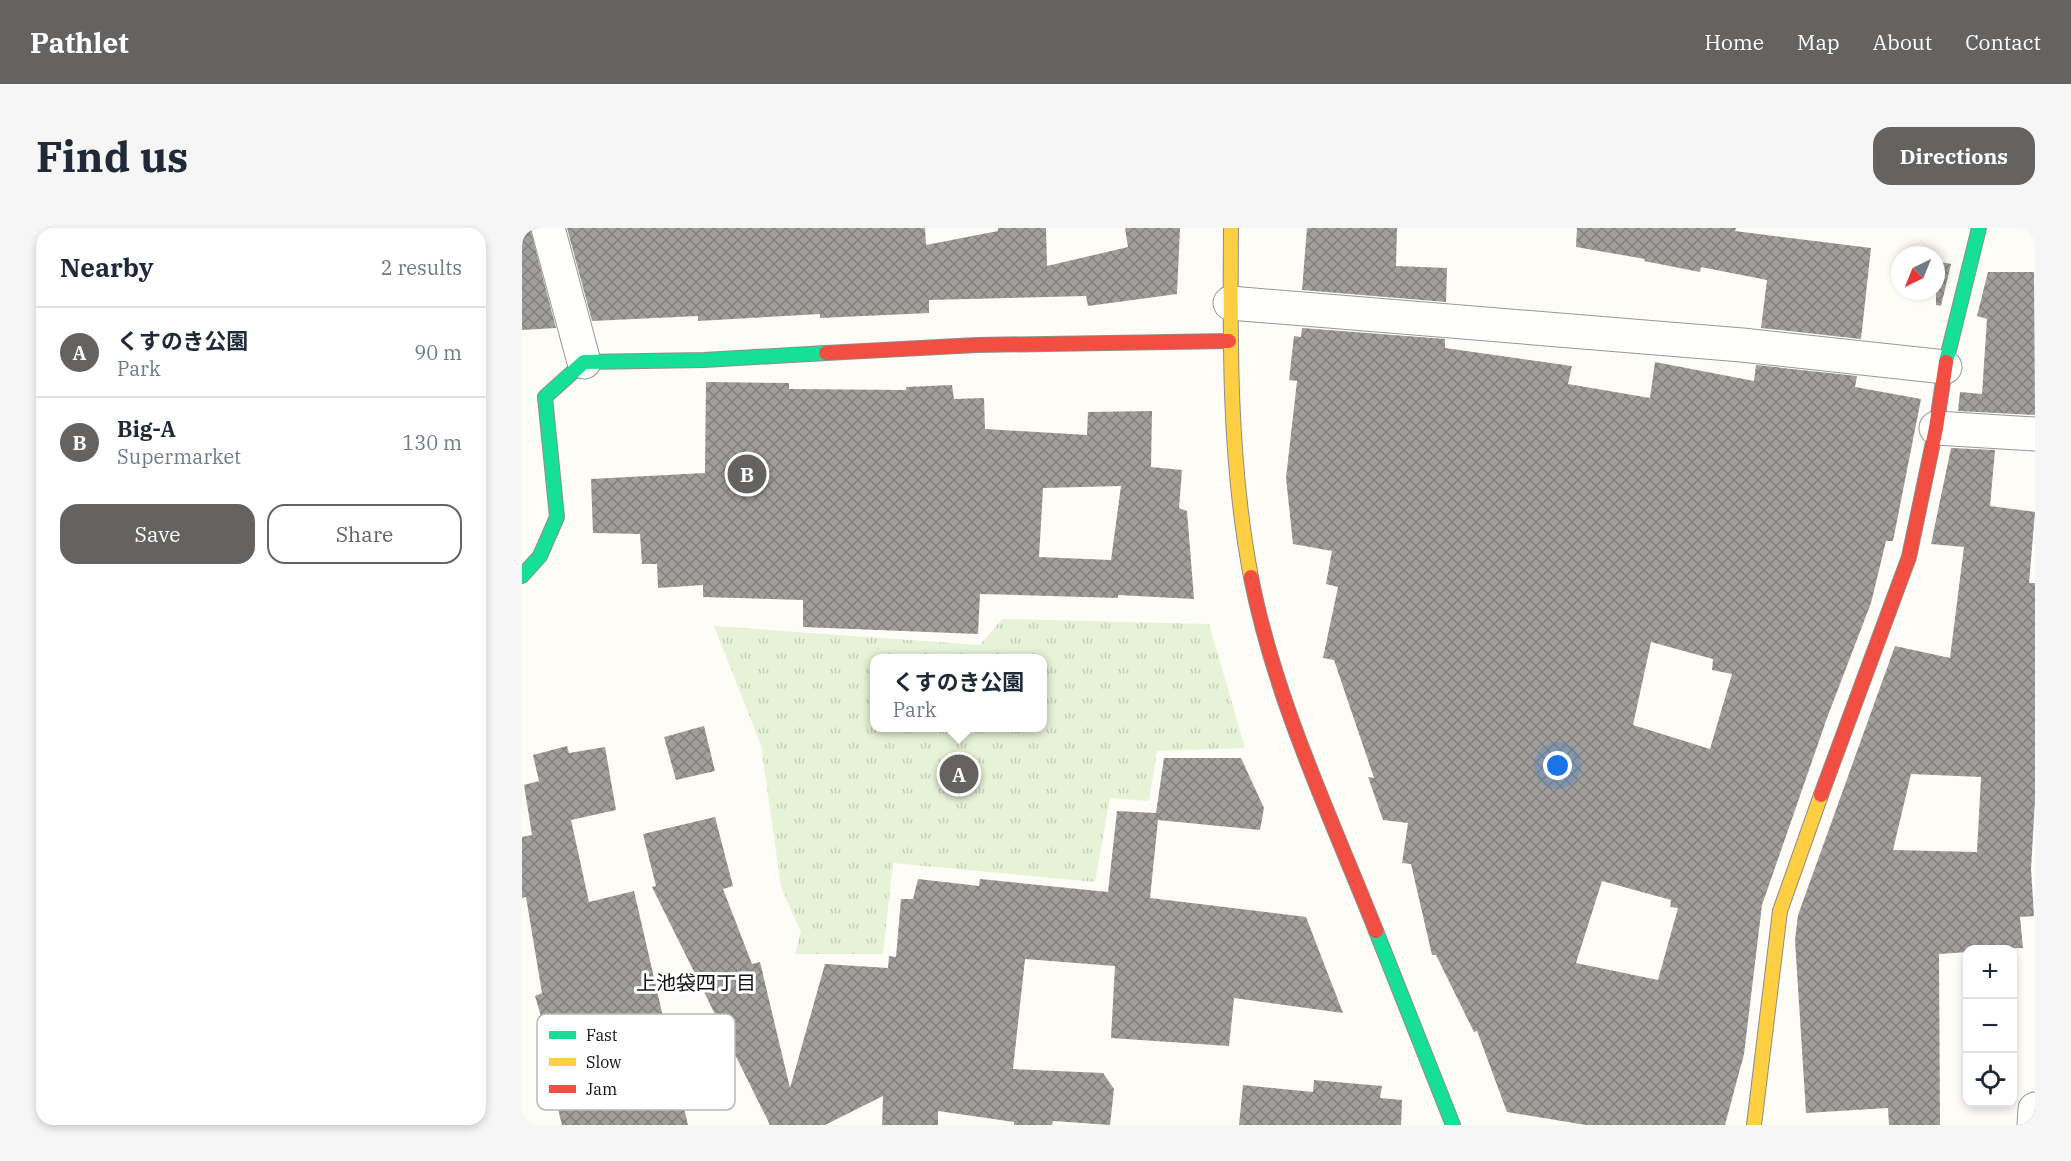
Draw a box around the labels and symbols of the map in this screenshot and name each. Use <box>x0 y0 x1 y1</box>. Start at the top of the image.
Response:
north arrow <box>1891 246 1945 300</box>
pin: B <box>728 452 766 496</box>
your location <box>1543 751 1572 780</box>
pin: A <box>940 752 978 796</box>
district label: 上池袋四丁目 <box>636 969 756 996</box>
legend <box>537 1014 735 1110</box>
text: Fast <box>586 1025 618 1045</box>
text: Slow <box>586 1052 622 1072</box>
text: Jam <box>586 1079 617 1099</box>

